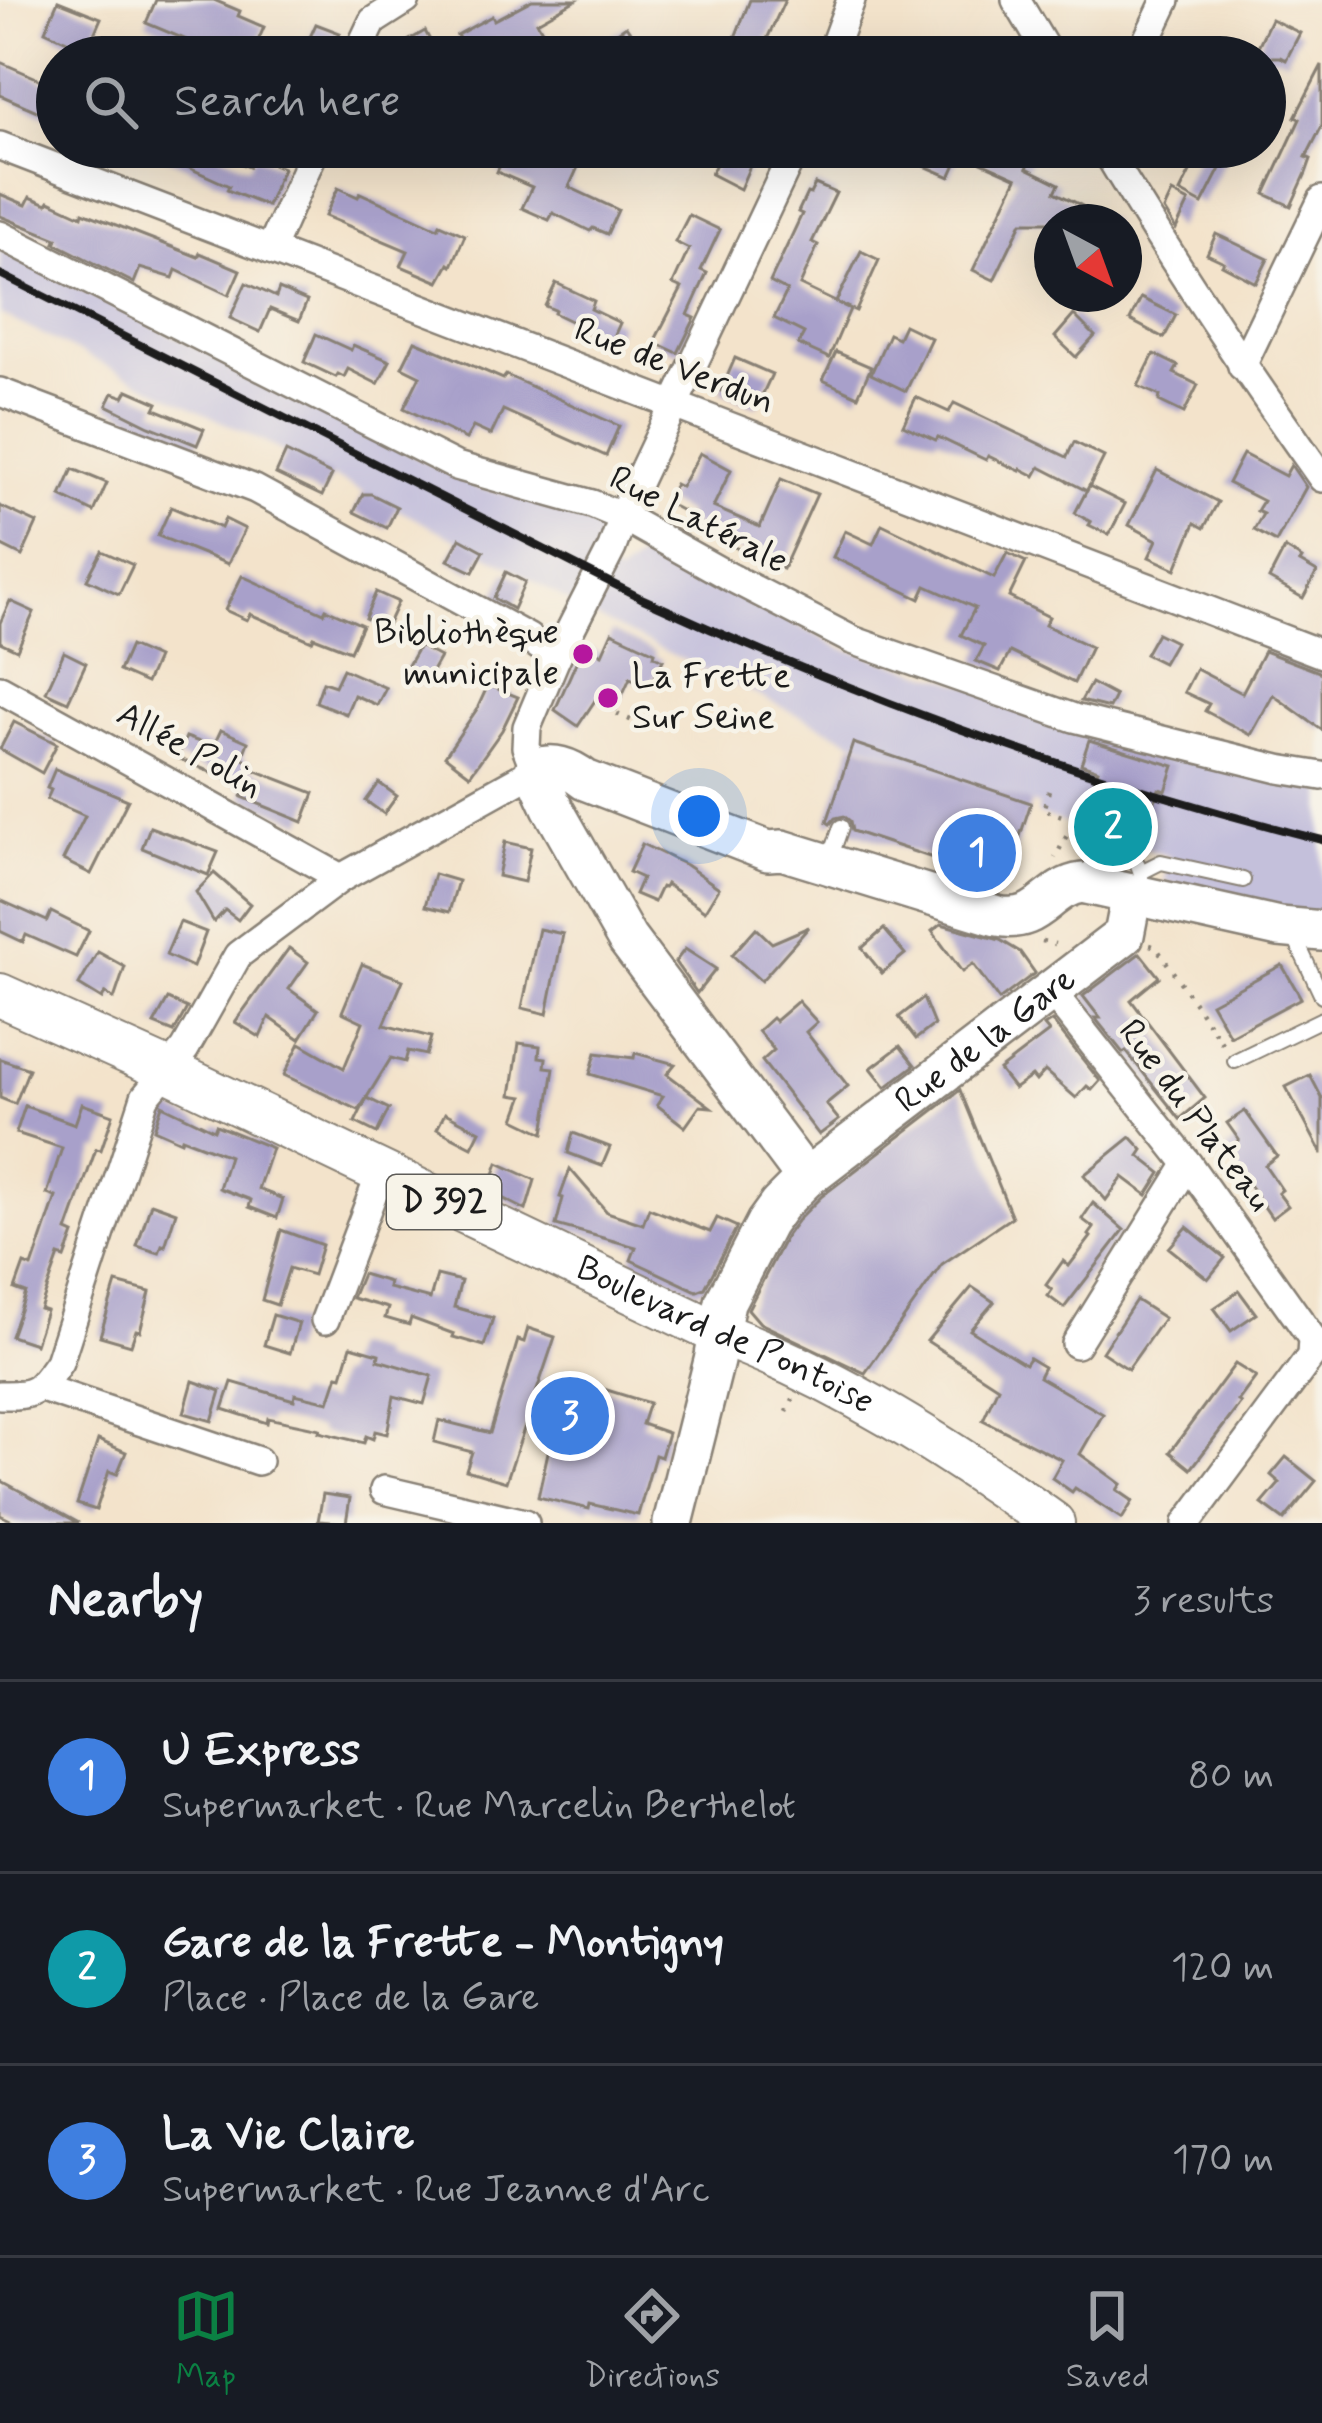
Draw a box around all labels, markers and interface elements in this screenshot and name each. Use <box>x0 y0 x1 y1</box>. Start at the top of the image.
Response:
search box <box>36 36 1286 168</box>
icon: search <box>78 69 144 135</box>
text: Search here <box>174 73 401 132</box>
north arrow <box>1034 204 1142 312</box>
street label: Rue de Verdun <box>567 307 781 427</box>
street label: Rue Latérale <box>601 456 795 586</box>
place label: Bibliothèque municipale <box>374 610 559 698</box>
marker: Bibliothèque municipale <box>570 641 596 667</box>
place label: La Frette Sur Seine <box>632 654 790 742</box>
marker: La Frette Sur Seine <box>595 685 621 711</box>
street label: Allée Polin <box>108 692 270 810</box>
pin: 2 <box>1074 782 1152 872</box>
your location <box>669 786 729 846</box>
pin: 1 <box>938 808 1016 898</box>
street label: Rue de la Gare <box>886 956 1086 1125</box>
street label: Rue du Plateau <box>1106 1010 1282 1222</box>
road number: D 392 <box>387 1175 501 1229</box>
street label: Boulevard de Pontoise <box>568 1245 883 1426</box>
pin: 3 <box>531 1371 609 1461</box>
text: Nearby <box>48 1568 203 1634</box>
text: 3 results <box>1133 1576 1274 1627</box>
text: U Express <box>162 1722 360 1781</box>
text: 1 <box>78 1751 96 1802</box>
text: 80 m <box>1188 1751 1274 1802</box>
text: Supermarket · Rue Marcelin Berthelot <box>162 1781 796 1832</box>
text: Gare de la Frette - Montigny <box>162 1914 724 1973</box>
text: 2 <box>77 1943 97 1994</box>
text: 120 m <box>1171 1943 1274 1994</box>
text: Place · Place de la Gare <box>162 1973 539 2024</box>
text: La Vie Claire <box>162 2106 414 2165</box>
text: 3 <box>78 2135 96 2186</box>
text: 170 m <box>1172 2135 1274 2186</box>
text: Supermarket · Rue Jeanne d'Arc <box>162 2165 710 2216</box>
tab: Map <box>173 2283 239 2399</box>
tab: Directions <box>584 2283 720 2399</box>
tab: Saved <box>1066 2283 1149 2399</box>

